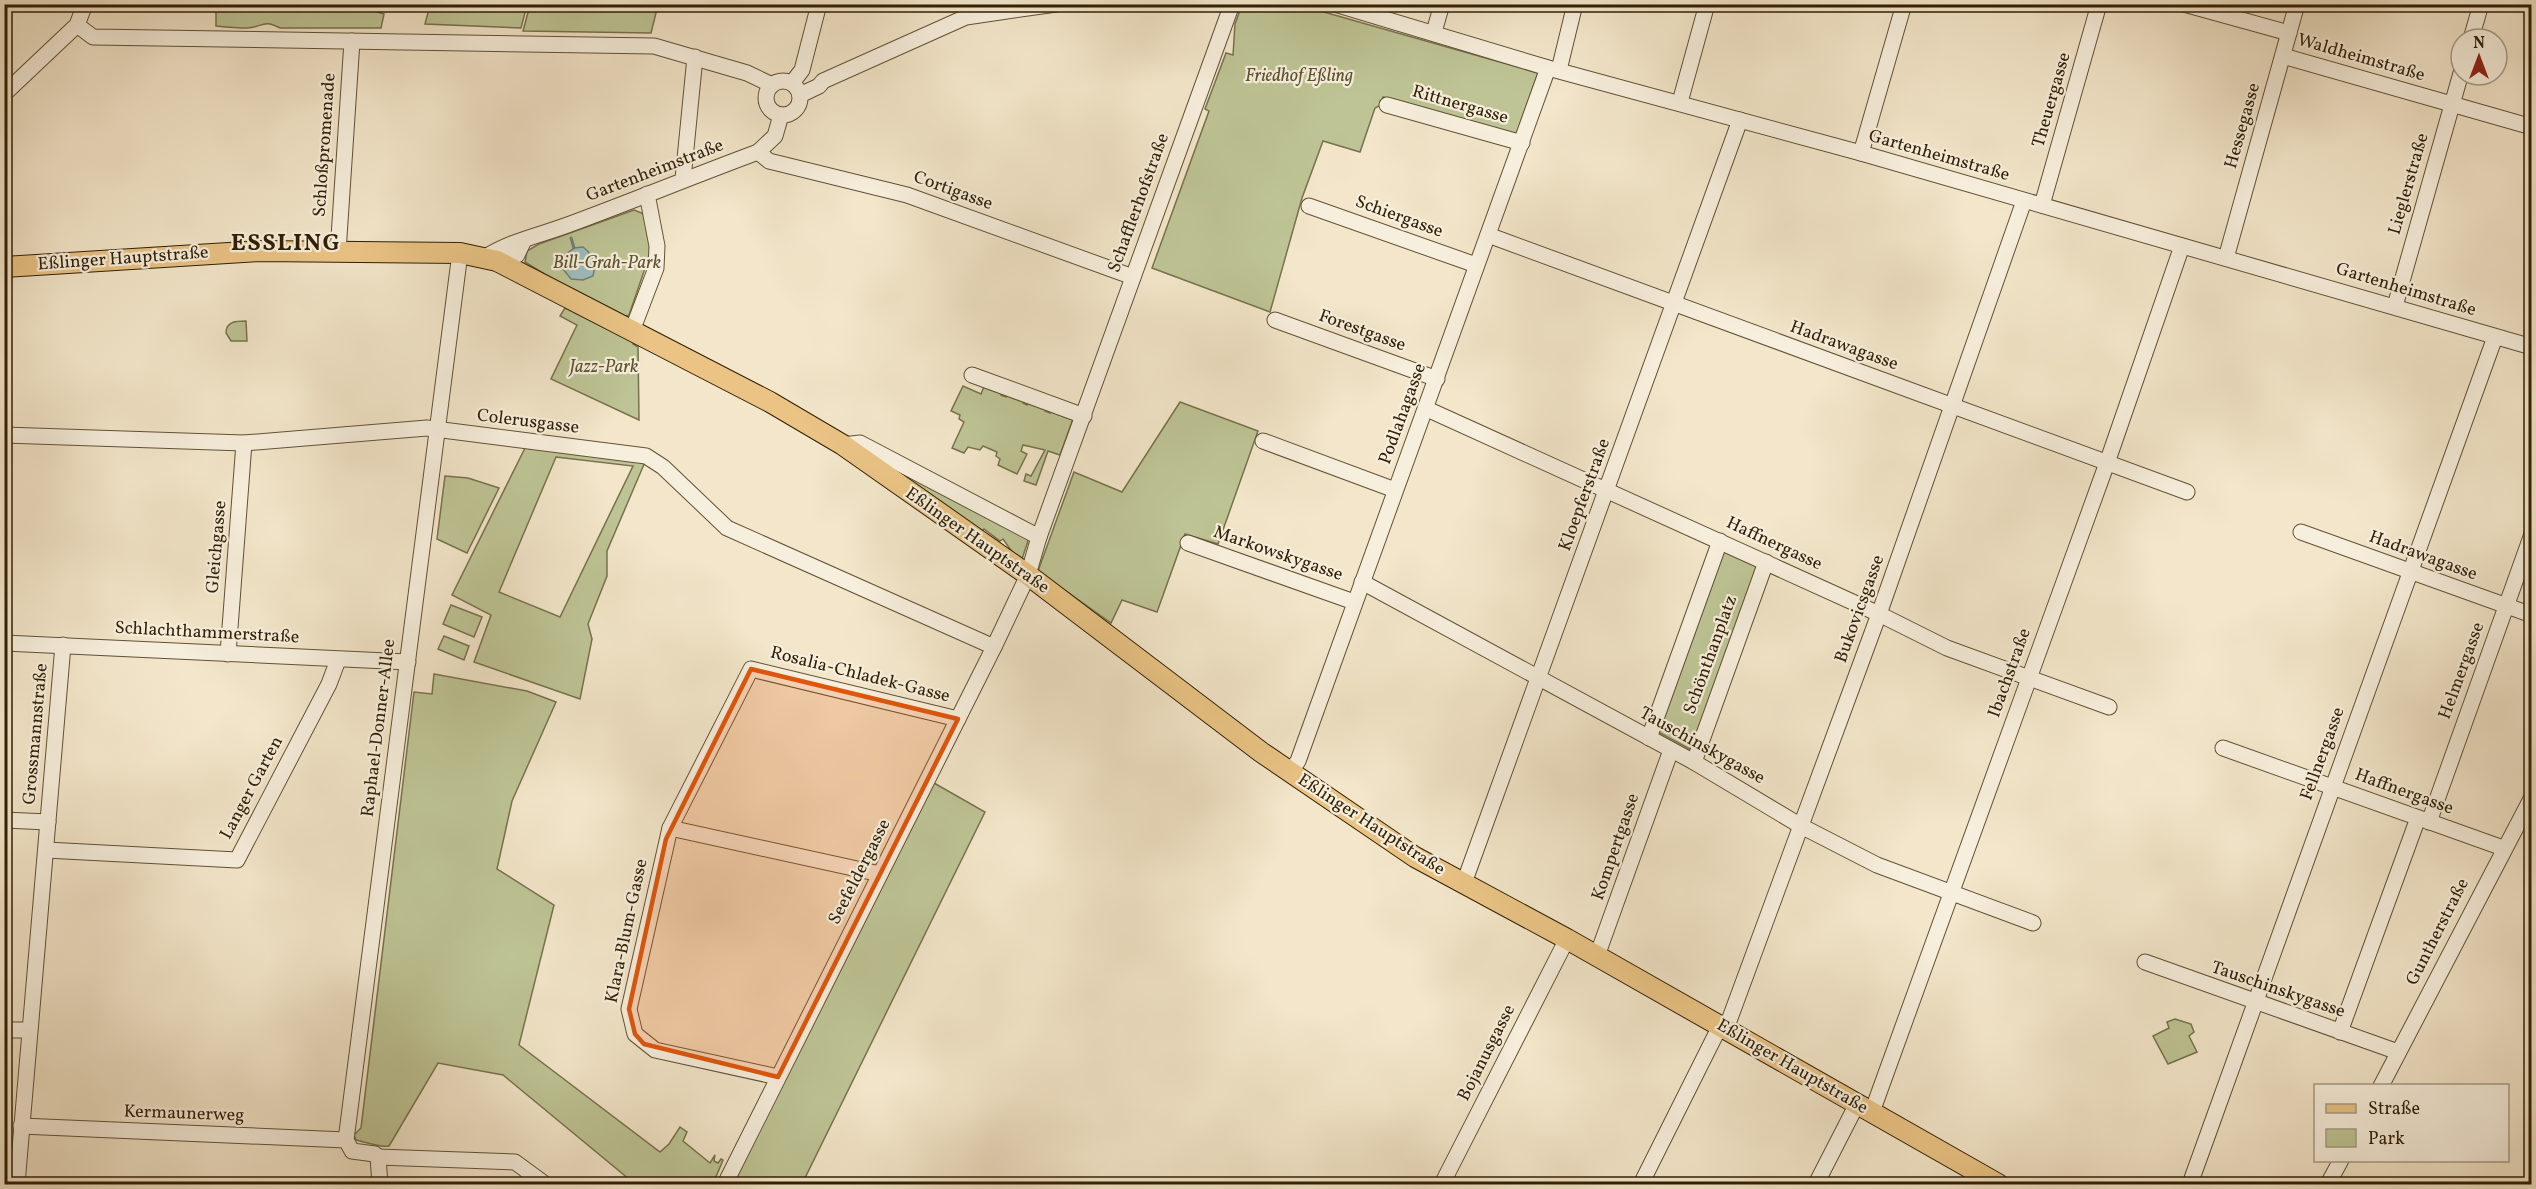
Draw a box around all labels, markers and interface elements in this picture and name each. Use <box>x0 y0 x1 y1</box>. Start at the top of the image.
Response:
north arrow <box>2449 27 2509 87</box>
street label: Waldheimstraße <box>2294 28 2428 88</box>
text: N <box>2473 33 2485 55</box>
street label: Theuergasse <box>2027 50 2077 150</box>
park label: Friedhof Eßling <box>1245 64 1353 89</box>
street label: Schloßpromenade <box>307 72 343 218</box>
street label: Rittnergasse <box>1409 79 1511 131</box>
street label: Hessegasse <box>2219 80 2267 172</box>
street label: Gartenheimstraße <box>1866 124 2012 188</box>
street label: Schafflerhofstraße <box>1102 130 1176 276</box>
street label: Lieglerstraße <box>2383 130 2435 238</box>
street label: Gartenheimstraße <box>583 133 727 209</box>
street label: Cortigasse <box>910 165 996 217</box>
street label: Schiergasse <box>1352 190 1446 244</box>
district label: ESSLING <box>231 227 341 261</box>
street label: Eßlinger Hauptstraße <box>37 241 209 277</box>
park label: Bill-Grah-Park <box>553 251 661 276</box>
street label: Gartenheimstraße <box>2333 257 2479 323</box>
street label: Forestgasse <box>1315 304 1409 358</box>
street label: Hadrawagasse <box>1786 315 1902 377</box>
park label: Jazz-Park <box>568 355 638 380</box>
street label: Podlahagasse <box>1373 360 1433 468</box>
street label: Colerusgasse <box>476 403 580 441</box>
street label: Kloepferstraße <box>1553 435 1617 555</box>
street label: Eßlinger Hauptstraße <box>900 482 1054 600</box>
street label: Gleichgasse <box>200 500 234 594</box>
street label: Haffnergasse <box>1722 511 1826 577</box>
street label: Markowskygasse <box>1210 520 1346 588</box>
street label: Hadrawagasse <box>2365 525 2481 587</box>
street label: Bukovicsgasse <box>1829 552 1891 666</box>
street label: Schönthanplatz <box>1678 592 1744 718</box>
street label: Schlachthammerstraße <box>114 616 300 650</box>
street label: Helmergasse <box>2433 619 2491 723</box>
street label: Ibachstraße <box>1982 625 2038 721</box>
street label: Raphael-Donner-Allee <box>356 638 402 818</box>
street label: Rosalia-Chladek-Gasse <box>767 641 953 709</box>
street label: Grossmannstraße <box>17 662 55 806</box>
street label: Tauschinskygasse <box>1635 701 1769 791</box>
street label: Fellnergasse <box>2295 704 2351 804</box>
street label: Langer Garten <box>214 732 290 844</box>
street label: Haffnergasse <box>2351 763 2457 821</box>
street label: Eßlinger Hauptstraße <box>1292 768 1450 882</box>
street label: Kompertgasse <box>1586 790 1646 904</box>
street label: Seefeldergasse <box>823 815 897 929</box>
street label: Klara-Blum-Gasse <box>600 857 654 1005</box>
street label: Guntherstraße <box>2400 874 2476 990</box>
street label: Tauschinskygasse <box>2208 955 2348 1025</box>
street label: Bojanusgasse <box>1452 1000 1522 1106</box>
street label: Eßlinger Hauptstraße <box>1712 1013 1872 1121</box>
legend <box>2314 1084 2509 1162</box>
text: Straße <box>2368 1097 2420 1122</box>
street label: Kermaunerweg <box>123 1099 245 1129</box>
text: Park <box>2368 1127 2405 1152</box>

